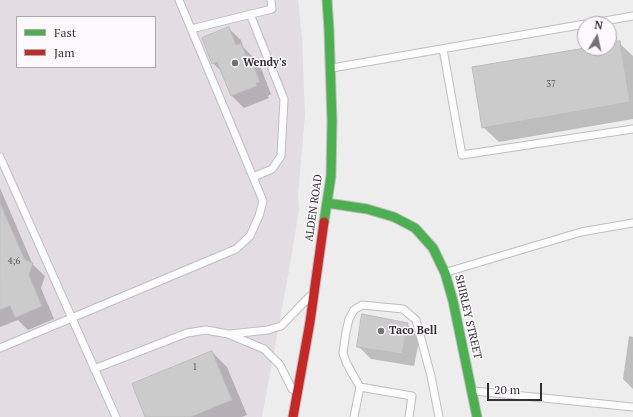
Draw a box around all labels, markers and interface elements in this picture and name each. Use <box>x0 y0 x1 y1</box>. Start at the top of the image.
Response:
legend <box>16 16 156 68</box>
north arrow <box>577 16 617 56</box>
text: N <box>594 18 604 33</box>
text: Fast <box>54 25 76 40</box>
text: Jam <box>54 45 75 60</box>
place label: Wendy's <box>243 56 286 70</box>
marker: Wendy's <box>230 58 240 68</box>
house number: 37 <box>546 79 556 89</box>
street label: ALDEN ROAD <box>303 173 325 243</box>
house number: 4;6 <box>8 256 20 266</box>
street label: SHIRLEY STREET <box>452 273 484 361</box>
place label: Taco Bell <box>389 324 437 338</box>
marker: Taco Bell <box>376 326 386 336</box>
house number: 1 <box>193 362 197 372</box>
scale bar <box>489 375 544 401</box>
text: 20 m <box>494 382 520 397</box>

